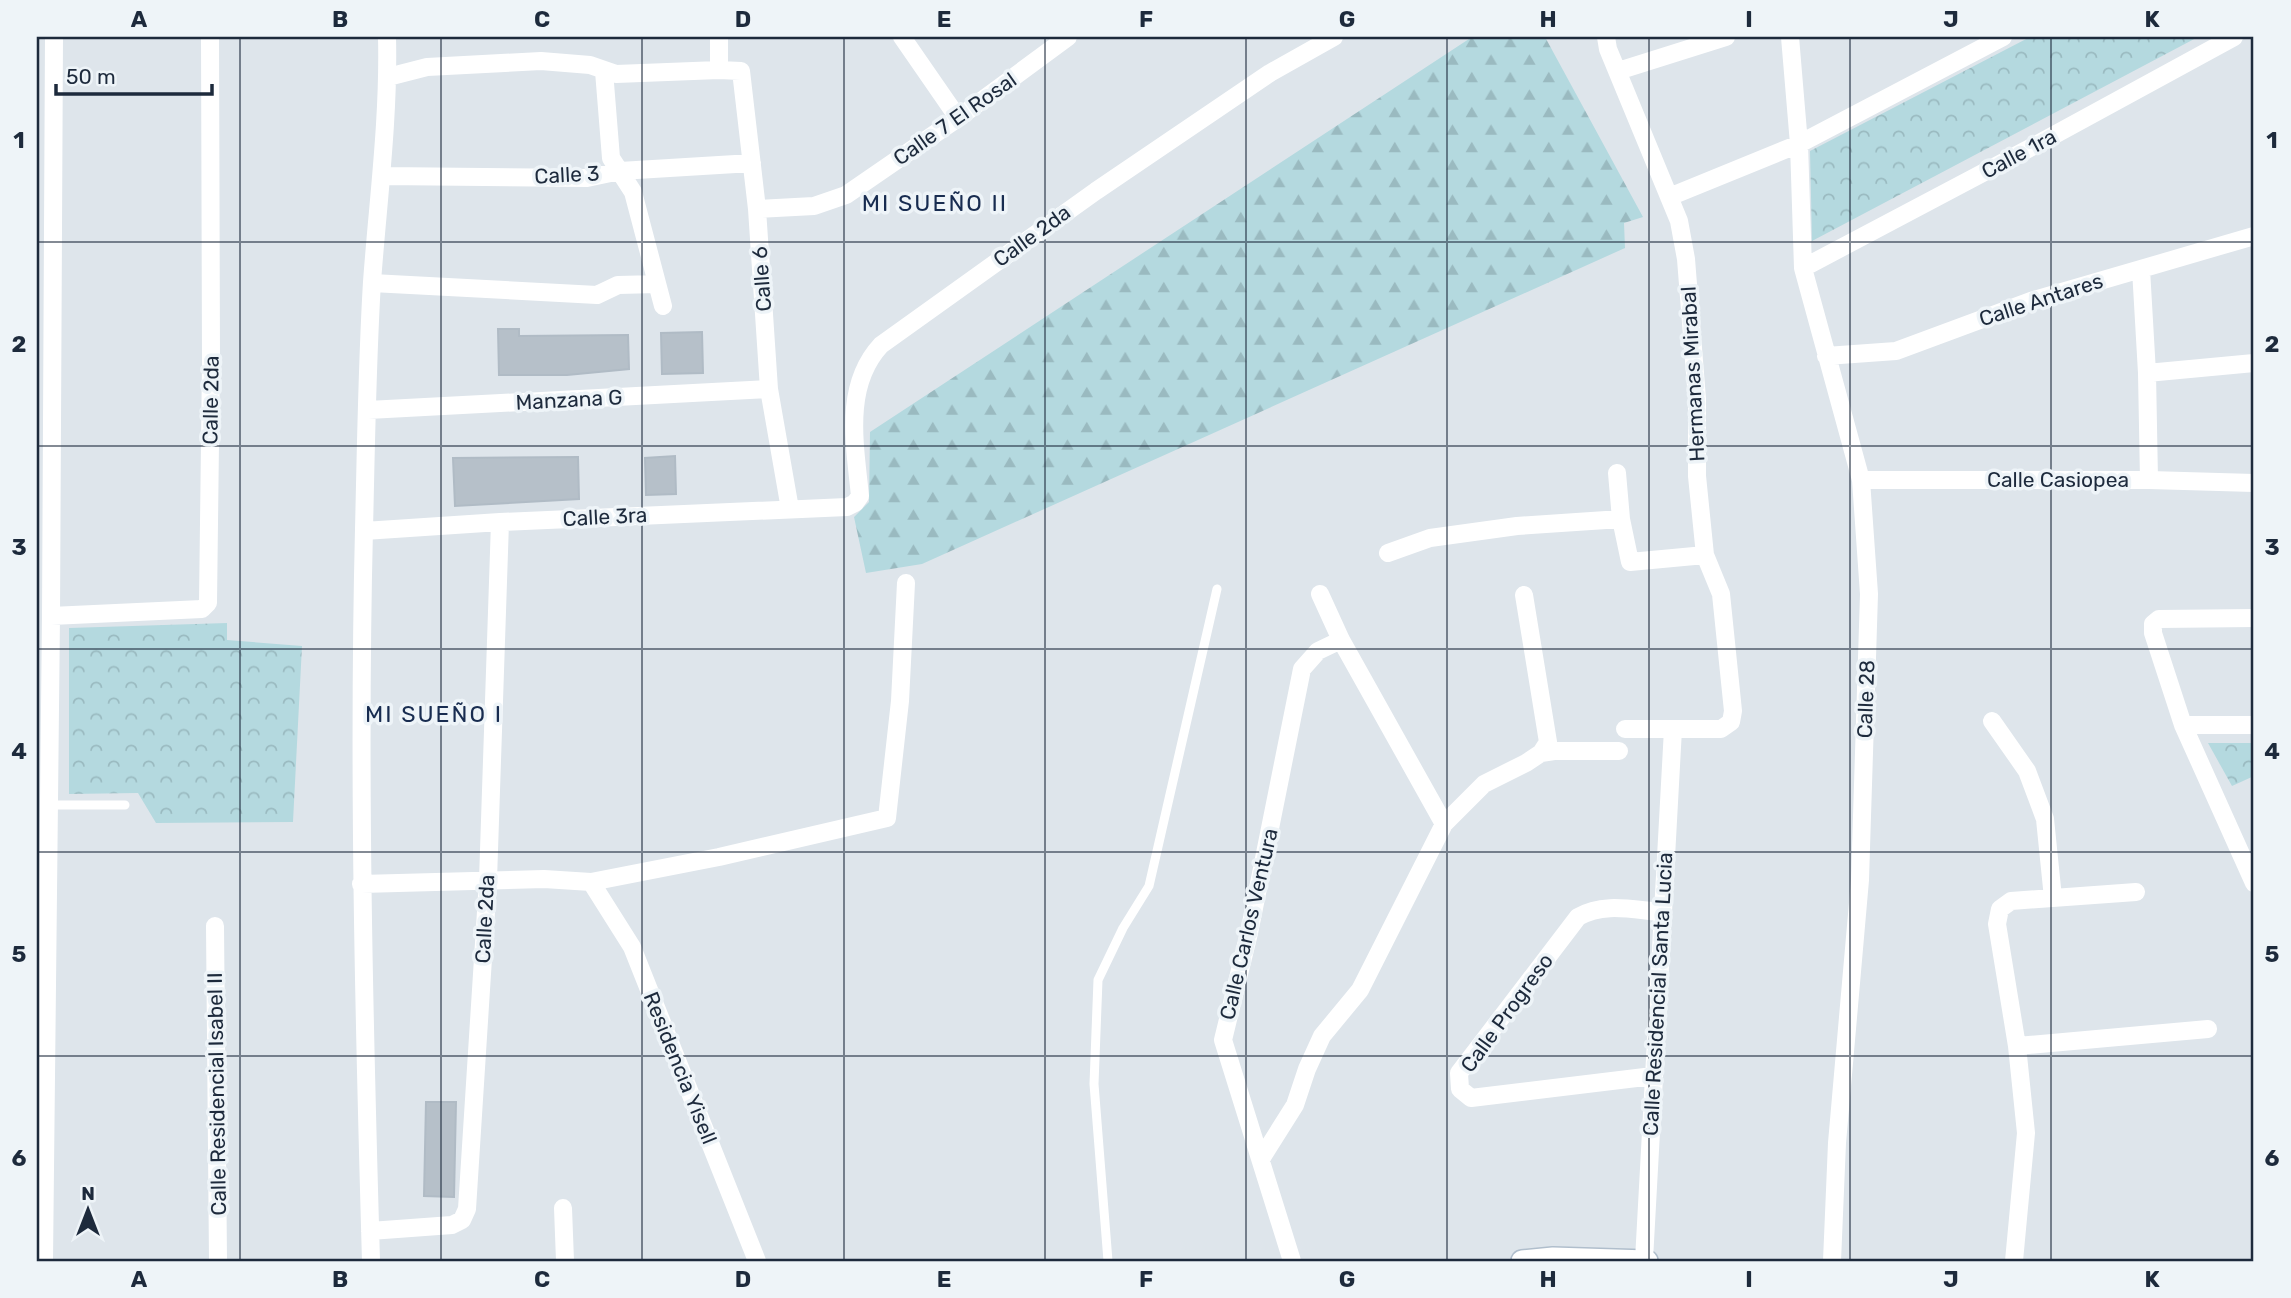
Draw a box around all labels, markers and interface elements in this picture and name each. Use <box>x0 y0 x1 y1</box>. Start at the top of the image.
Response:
text: A <box>131 5 148 33</box>
text: B <box>332 5 348 33</box>
text: C <box>534 5 550 33</box>
text: D <box>735 5 751 33</box>
text: E <box>937 5 951 33</box>
text: F <box>1139 5 1153 33</box>
text: G <box>1339 5 1355 33</box>
text: H <box>1539 5 1557 33</box>
text: I <box>1745 5 1753 33</box>
text: J <box>1943 5 1959 33</box>
text: K <box>2144 5 2160 33</box>
scale bar <box>56 52 212 96</box>
text: 50 m <box>66 64 116 89</box>
street label: Calle 7 El Rosal <box>888 67 1021 170</box>
street label: Calle 1ra <box>1977 123 2060 184</box>
text: 1 <box>13 126 25 154</box>
text: 1 <box>2266 126 2278 154</box>
street label: Calle 3 <box>534 160 600 189</box>
district label: MI SUEÑO II <box>862 189 1008 217</box>
street label: Calle 2da <box>988 199 1075 272</box>
street label: Calle 6 <box>747 246 776 313</box>
street label: Calle Antares <box>1976 268 2106 331</box>
street label: Hermanas Mirabal <box>1675 286 1710 462</box>
text: 2 <box>12 330 26 358</box>
text: 2 <box>2265 330 2279 358</box>
street label: Calle 2da <box>197 355 224 445</box>
street label: Manzana G <box>515 384 623 415</box>
street label: Calle Casiopea <box>1987 467 2129 492</box>
street label: Calle 3ra <box>562 502 648 531</box>
text: 3 <box>11 533 27 561</box>
text: 3 <box>2264 533 2280 561</box>
street label: Calle 28 <box>1852 659 1879 739</box>
district label: MI SUEÑO I <box>365 700 503 728</box>
text: 4 <box>11 737 27 765</box>
text: 4 <box>2264 737 2280 765</box>
street label: Calle Carlos Ventura <box>1214 826 1283 1022</box>
street label: Calle Residencial Santa Lucia <box>1638 852 1677 1136</box>
street label: Calle 2da <box>470 874 499 964</box>
text: 5 <box>12 940 27 968</box>
text: 5 <box>2265 940 2280 968</box>
street label: Calle Progreso <box>1455 948 1558 1077</box>
street label: Calle Residencial Isabel II <box>202 972 231 1216</box>
street label: Residencia Yisell <box>639 988 722 1148</box>
text: 6 <box>12 1144 27 1172</box>
text: 6 <box>2265 1144 2280 1172</box>
north arrow <box>52 1176 122 1246</box>
text: N <box>81 1182 95 1205</box>
text: A <box>131 1265 148 1293</box>
text: B <box>332 1265 348 1293</box>
text: C <box>534 1265 550 1293</box>
text: D <box>735 1265 751 1293</box>
text: E <box>937 1265 951 1293</box>
text: F <box>1139 1265 1153 1293</box>
text: G <box>1339 1265 1355 1293</box>
text: H <box>1539 1265 1557 1293</box>
text: I <box>1745 1265 1753 1293</box>
text: J <box>1943 1265 1959 1293</box>
text: K <box>2144 1265 2160 1293</box>

